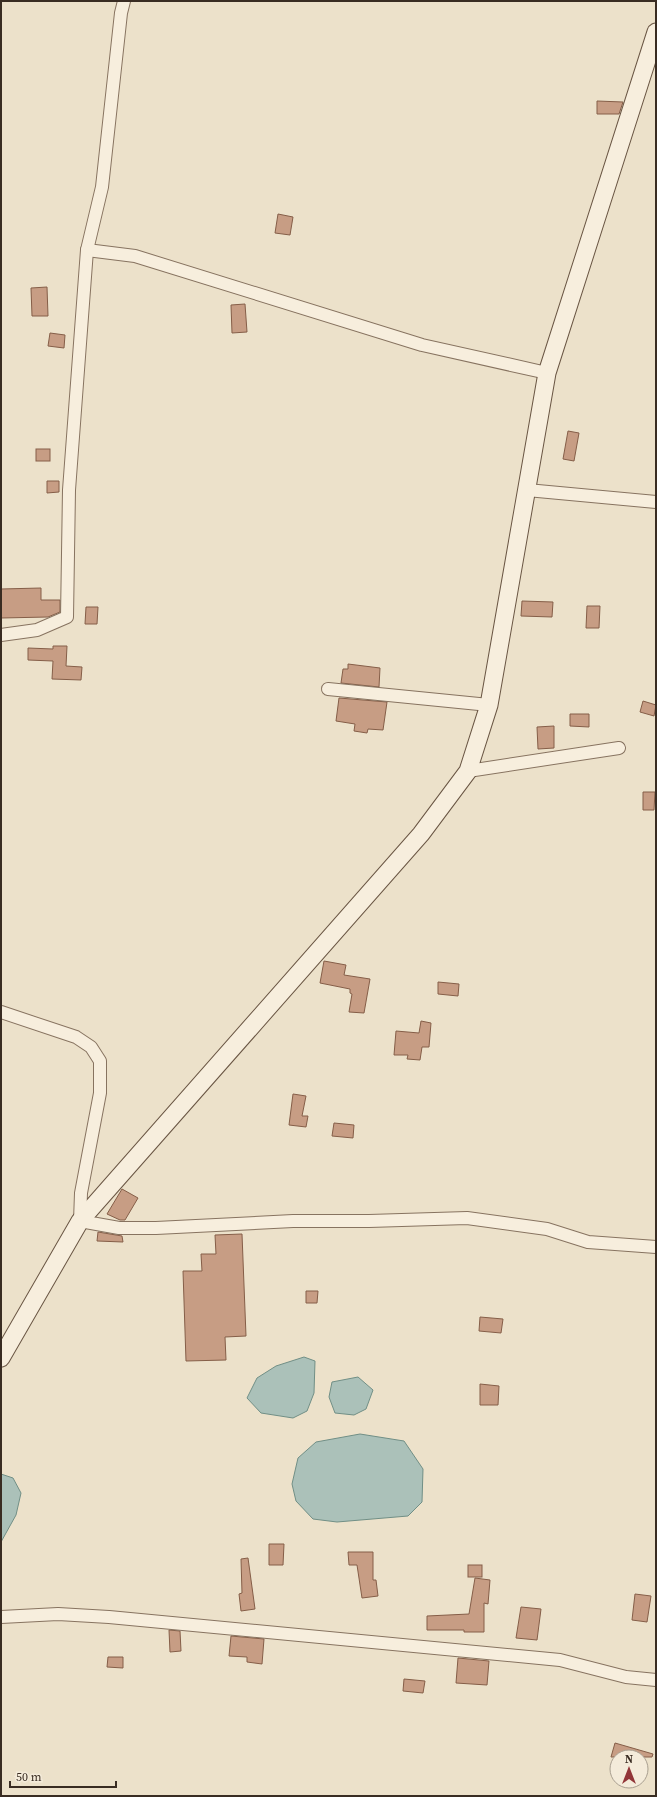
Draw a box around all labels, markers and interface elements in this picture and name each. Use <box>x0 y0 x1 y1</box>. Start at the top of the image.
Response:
north arrow <box>609 1749 649 1789</box>
text: N <box>625 1752 633 1767</box>
scale bar <box>10 1763 116 1789</box>
text: 50 m <box>16 1769 42 1785</box>

